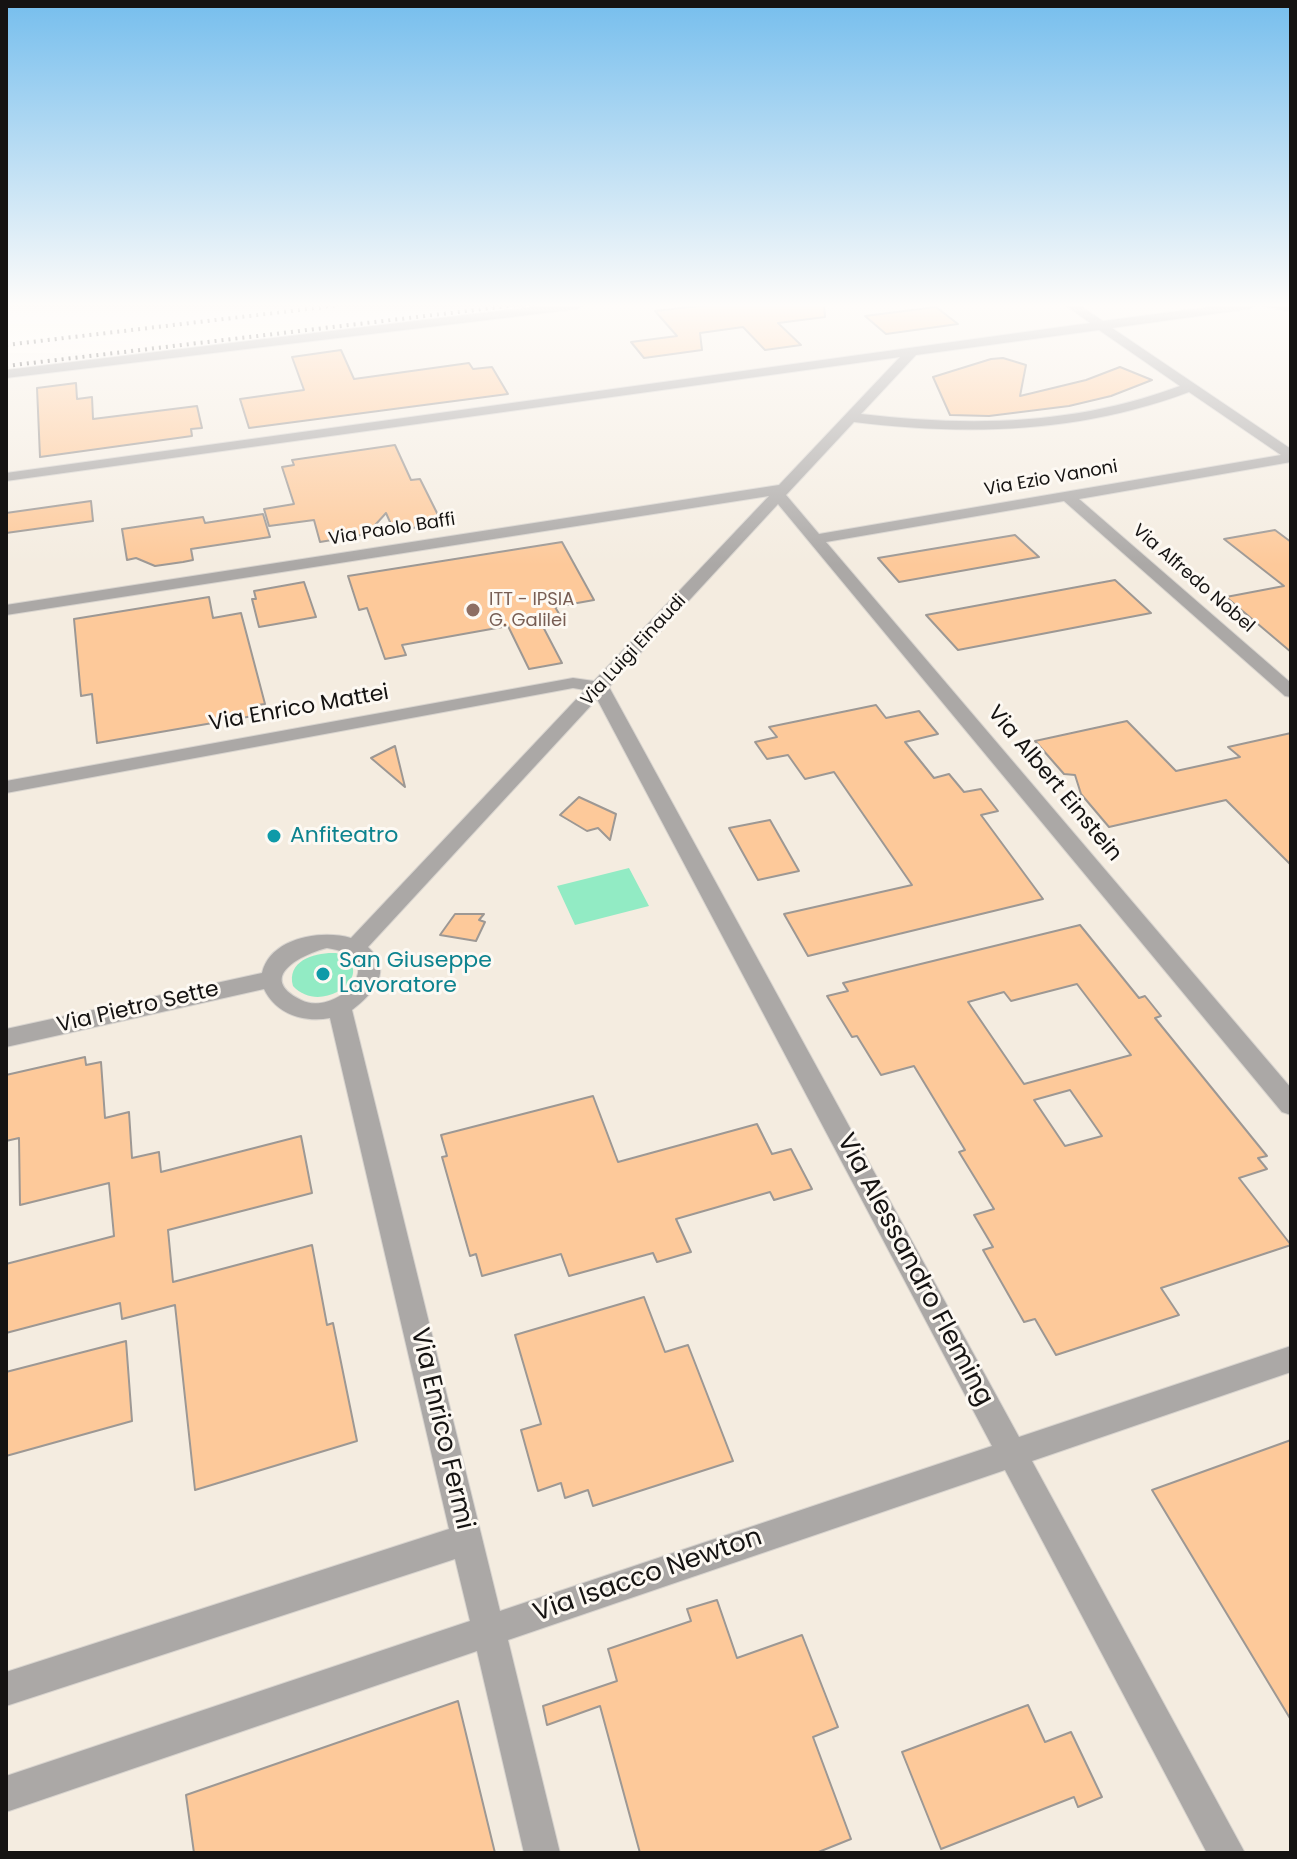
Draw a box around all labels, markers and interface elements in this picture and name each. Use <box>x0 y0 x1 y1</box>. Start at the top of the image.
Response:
street label: Via Ezio Vanoni <box>983 457 1119 501</box>
street label: Via Paolo Baffi <box>327 509 457 551</box>
street label: Via Alfredo Nobel <box>1128 520 1258 638</box>
place label: ITT - IPSIA G. Galilei <box>489 589 574 632</box>
street label: Via Luigi Einaudi <box>577 591 691 711</box>
marker: ITT - IPSIA G. Galilei <box>464 601 482 619</box>
street label: Via Enrico Mattei <box>207 680 391 738</box>
street label: Via Albert Einstein <box>981 701 1127 867</box>
place label: Anfiteatro <box>290 823 398 849</box>
marker: Anfiteatro <box>265 827 283 845</box>
place label: San Giuseppe Lavoratore <box>339 948 492 1000</box>
marker: San Giuseppe Lavoratore <box>314 965 332 983</box>
street label: Via Pietro Sette <box>55 977 221 1039</box>
street label: Via Alessandro Fleming <box>829 1129 999 1411</box>
street label: Via Enrico Fermi <box>403 1325 479 1533</box>
street label: Via Isacco Newton <box>530 1522 766 1630</box>

